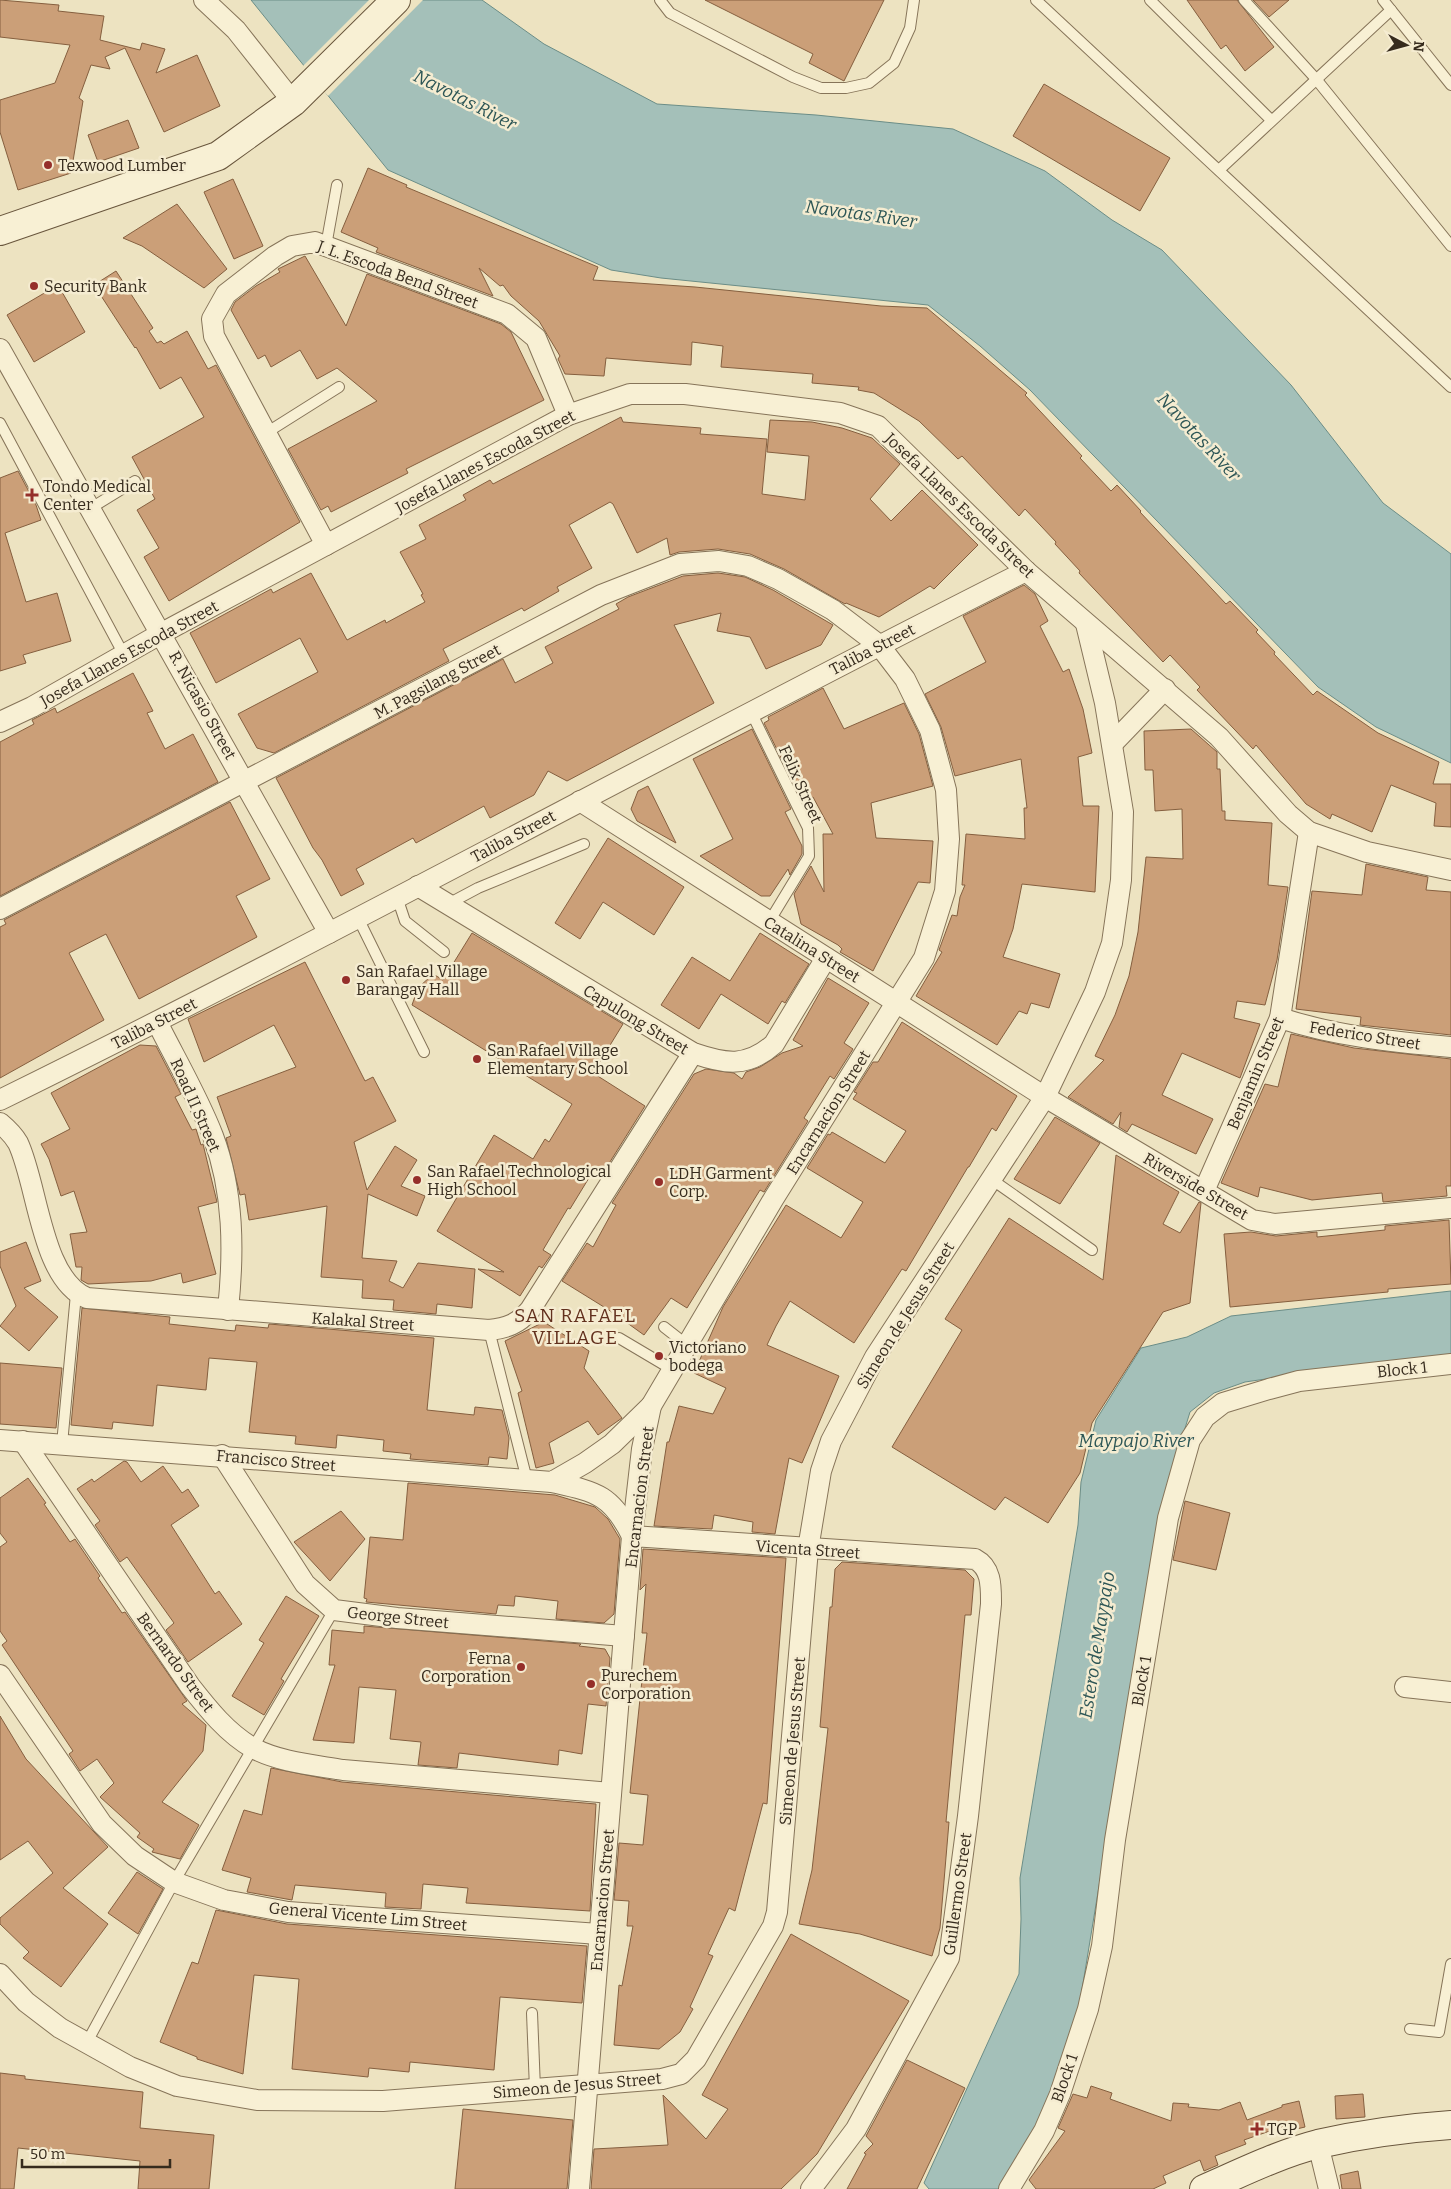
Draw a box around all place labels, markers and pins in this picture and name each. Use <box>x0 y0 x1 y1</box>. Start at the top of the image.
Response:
place label: Texwood Lumber <box>58 156 186 175</box>
marker: Texwood Lumber <box>42 159 54 171</box>
place label: Security Bank <box>44 277 147 296</box>
marker: Security Bank <box>28 280 40 292</box>
place label: Tondo Medical Center <box>43 477 151 514</box>
marker: Tondo Medical Center <box>25 488 39 502</box>
place label: San Rafael Village Barangay Hall <box>356 962 487 999</box>
marker: San Rafael Village Barangay Hall <box>340 974 352 986</box>
place label: San Rafael Village Elementary School <box>487 1041 628 1078</box>
marker: San Rafael Village Elementary School <box>471 1053 483 1065</box>
place label: San Rafael Technological High School <box>427 1162 612 1199</box>
place label: LDH Garment Corp. <box>669 1164 773 1201</box>
marker: San Rafael Technological High School <box>411 1174 423 1186</box>
marker: LDH Garment Corp. <box>653 1176 665 1188</box>
place label: Victoriano bodega <box>669 1338 746 1375</box>
marker: Victoriano bodega <box>653 1350 665 1362</box>
place label: Ferna Corporation <box>421 1649 511 1686</box>
marker: Ferna Corporation <box>515 1661 527 1673</box>
place label: Purechem Corporation <box>601 1666 691 1703</box>
marker: Purechem Corporation <box>585 1678 597 1690</box>
place label: TGP <box>1267 2120 1297 2139</box>
marker: TGP <box>1251 2123 1263 2135</box>

